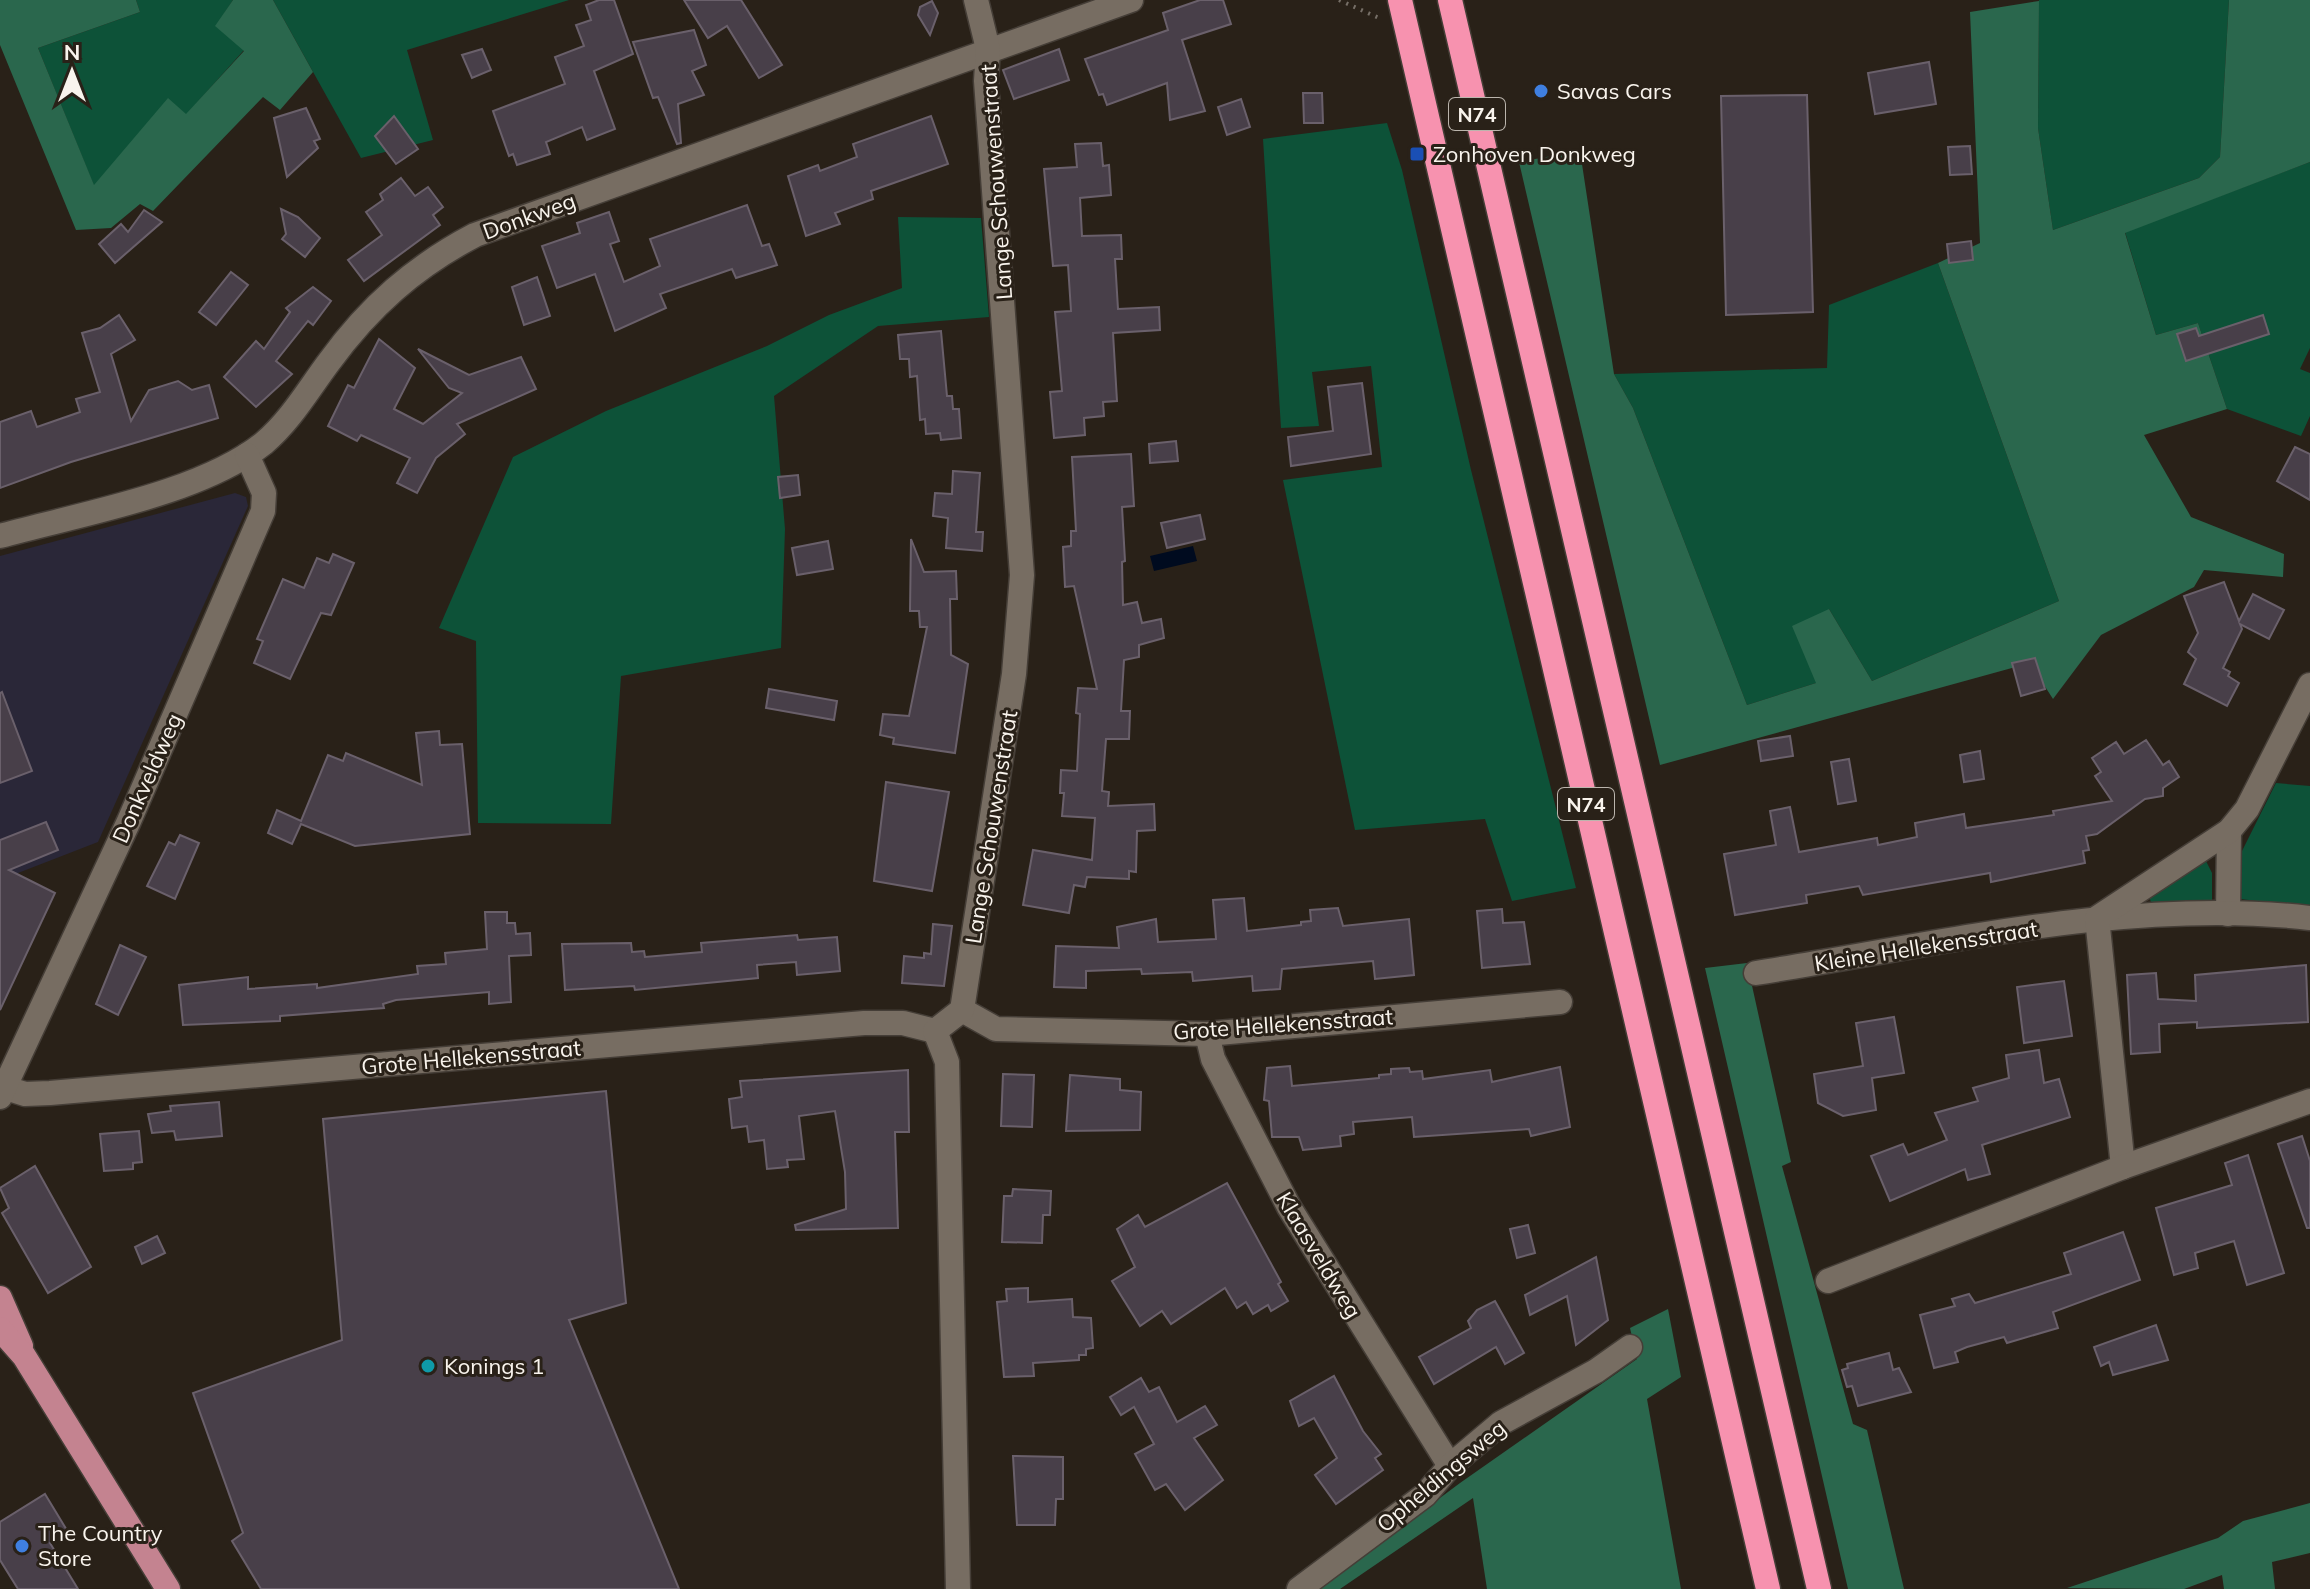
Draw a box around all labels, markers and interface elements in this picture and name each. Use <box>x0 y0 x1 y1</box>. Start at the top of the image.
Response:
north arrow <box>32 32 112 112</box>
text: N <box>64 38 80 66</box>
street label: Lange Schouwenstraat <box>974 63 1018 301</box>
place label: Savas Cars <box>1557 77 1672 105</box>
marker: Savas Cars <box>1532 82 1550 100</box>
road number: N74 <box>1449 98 1505 130</box>
place label: Zonhoven Donkweg <box>1433 140 1636 168</box>
marker: Zonhoven Donkweg <box>1408 145 1426 163</box>
street label: Donkweg <box>479 186 579 246</box>
street label: Lange Schouwenstraat <box>959 708 1023 946</box>
street label: Donkveldweg <box>106 709 188 847</box>
road number: N74 <box>1558 788 1614 820</box>
street label: Kleine Hellekensstraat <box>1812 914 2040 977</box>
street label: Grote Hellekensstraat <box>1172 1002 1394 1046</box>
street label: Grote Hellekensstraat <box>360 1033 582 1081</box>
street label: Klaasveldweg <box>1270 1187 1368 1323</box>
place label: Konings 1 <box>444 1352 544 1380</box>
marker: Konings 1 <box>419 1357 437 1375</box>
street label: Opheldingsweg <box>1371 1414 1511 1538</box>
place label: The Country Store <box>38 1519 163 1572</box>
marker: The Country Store <box>13 1537 31 1555</box>

